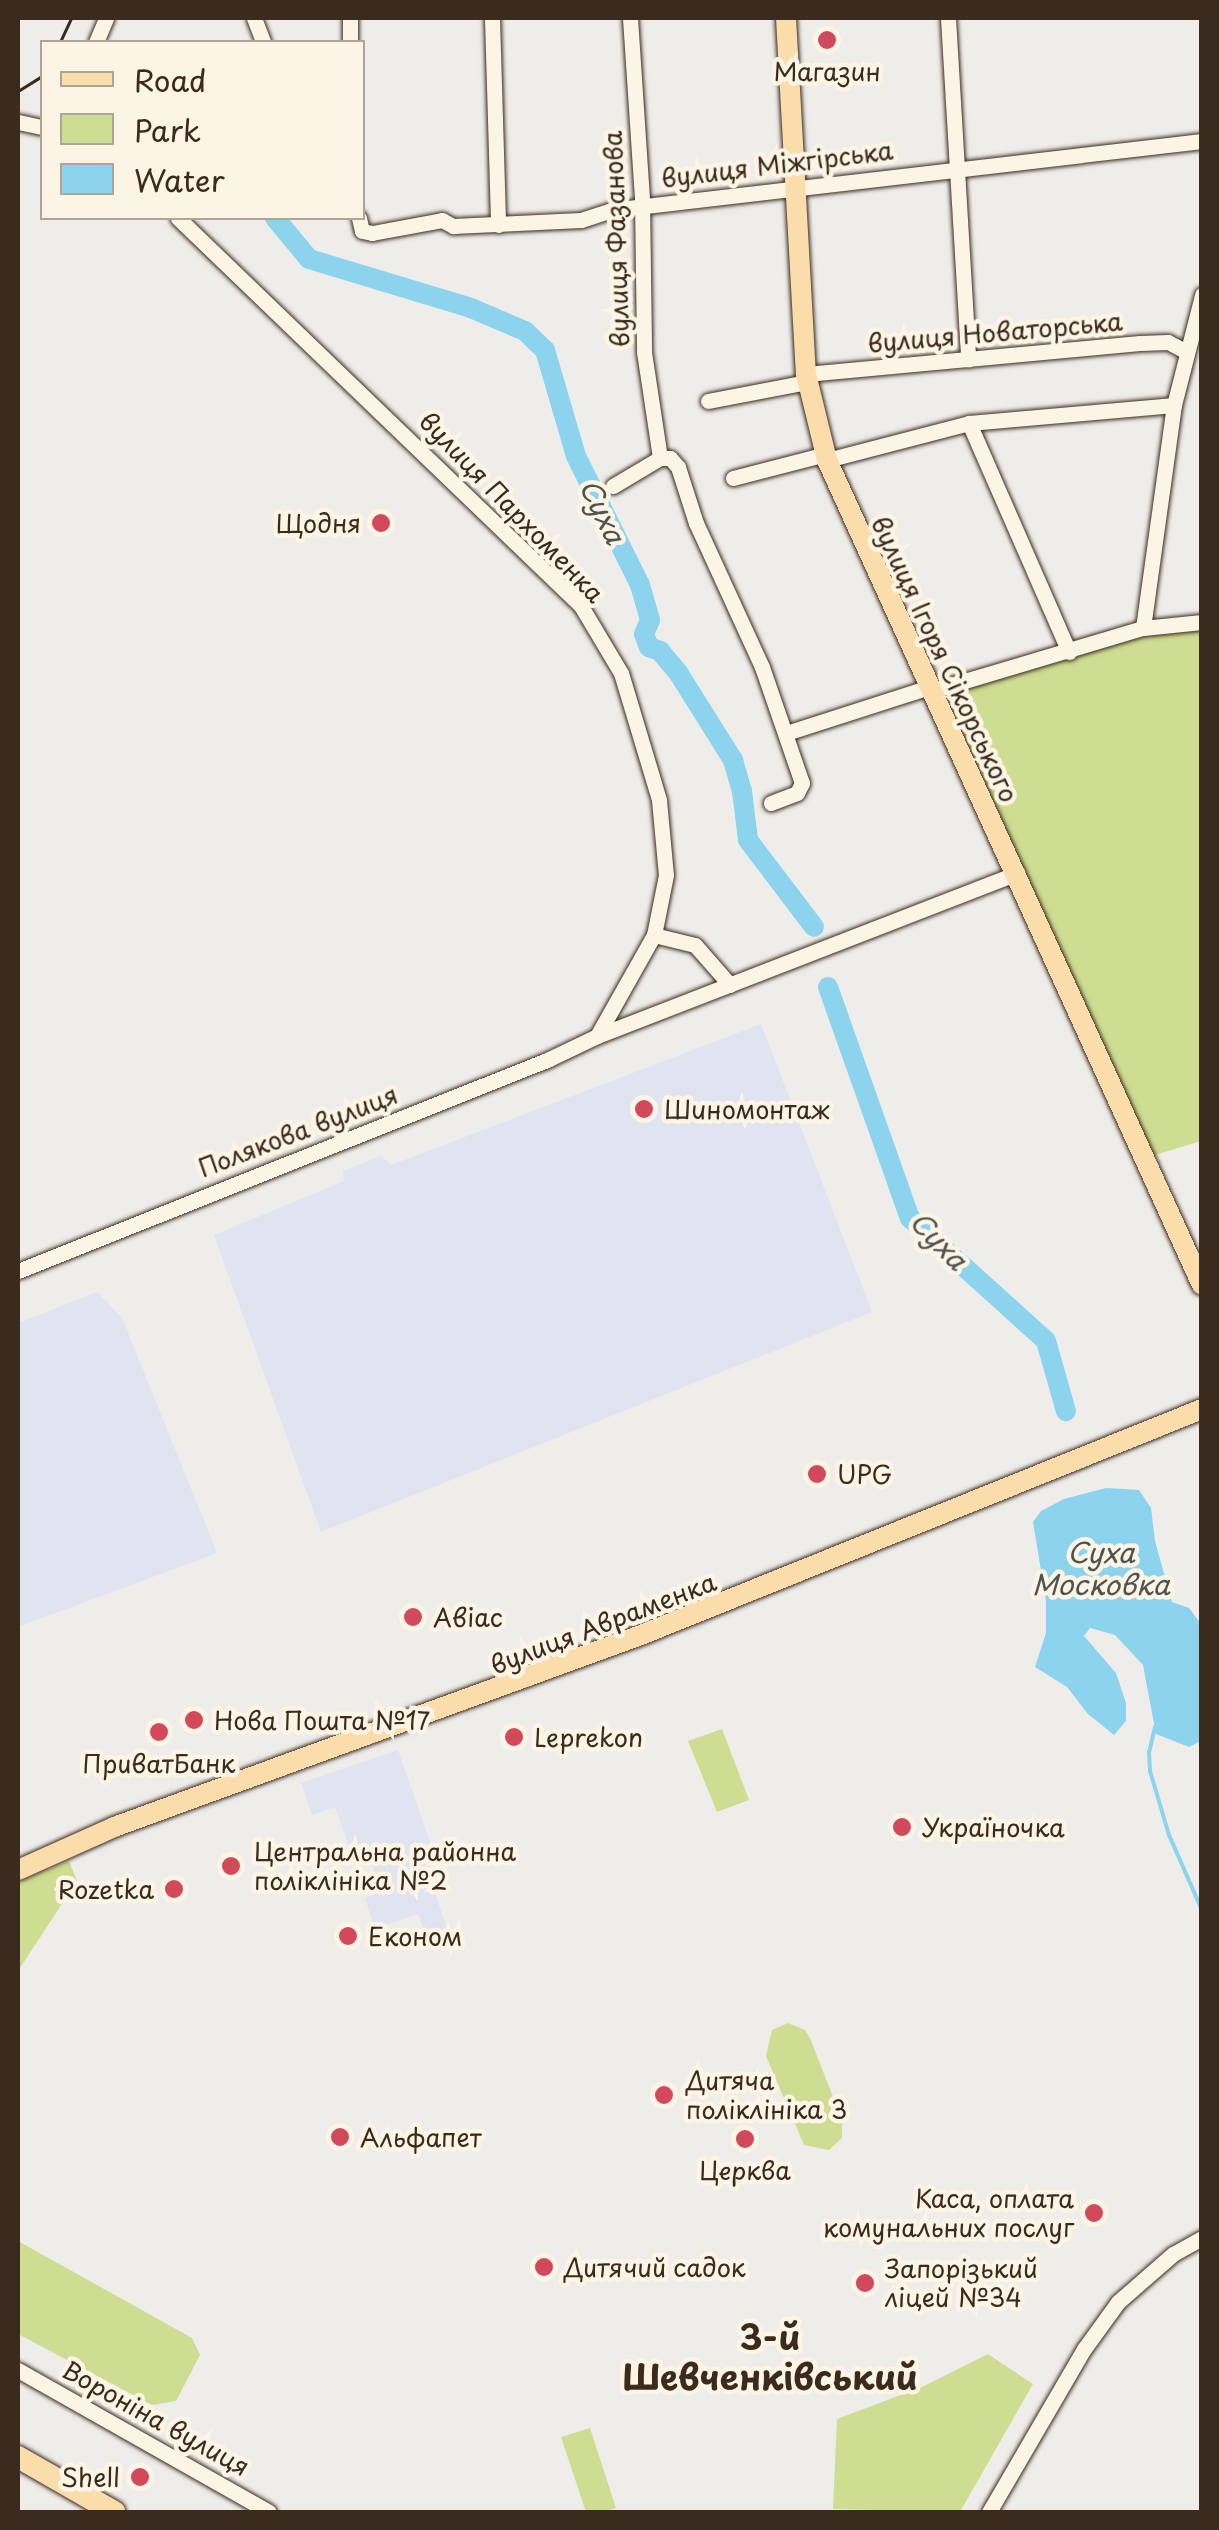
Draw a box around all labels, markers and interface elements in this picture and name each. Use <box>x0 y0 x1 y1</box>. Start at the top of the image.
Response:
marker: Магазин <box>816 29 838 51</box>
legend <box>40 40 365 220</box>
place label: Магазин <box>773 56 881 86</box>
text: Road <box>134 57 207 102</box>
text: Park <box>134 107 201 152</box>
street label: вулиця Фазанова <box>597 130 635 348</box>
street label: вулиця Міжгірська <box>660 135 894 193</box>
text: Water <box>134 157 225 202</box>
street label: вулиця Новаторська <box>866 306 1124 358</box>
street label: вулиця Пархоменка <box>413 406 611 608</box>
water label: Суха <box>573 473 633 549</box>
place label: Щодня <box>275 508 361 538</box>
street label: вулиця Ігоря Сікорського <box>865 511 1025 807</box>
marker: Щодня <box>370 512 392 534</box>
street label: Полякова вулиця <box>194 1079 402 1183</box>
place label: Шиномонтаж <box>664 1094 829 1124</box>
marker: Шиномонтаж <box>633 1098 655 1120</box>
water label: Суха <box>903 1204 975 1276</box>
place label: UPG <box>837 1459 892 1489</box>
marker: UPG <box>806 1463 828 1485</box>
water label: Суха Московка <box>1032 1535 1170 1601</box>
street label: вулиця Авраменка <box>486 1566 720 1680</box>
place label: Авіас <box>433 1602 503 1632</box>
marker: Авіас <box>402 1606 424 1628</box>
place label: Нова Пошта №17 <box>214 1705 432 1735</box>
marker: Нова Пошта №17 <box>183 1709 205 1731</box>
marker: ПриватБанк <box>148 1721 170 1743</box>
place label: Leprekon <box>534 1722 643 1752</box>
marker: Leprekon <box>503 1726 525 1748</box>
place label: ПриватБанк <box>83 1748 235 1778</box>
place label: Україночка <box>922 1812 1065 1842</box>
marker: Україночка <box>891 1816 913 1838</box>
place label: Центральна районна поліклініка №2 <box>254 1837 517 1896</box>
marker: Центральна районна поліклініка №2 <box>218 1853 244 1879</box>
place label: Rozetka <box>58 1874 154 1904</box>
marker: Rozetka <box>163 1878 185 1900</box>
place label: Економ <box>368 1921 462 1951</box>
marker: Економ <box>337 1925 359 1947</box>
place label: Дитяча поліклініка 3 <box>686 2066 847 2125</box>
marker: Дитяча поліклініка 3 <box>651 2082 677 2108</box>
place label: Альфапет <box>360 2122 482 2152</box>
marker: Альфапет <box>329 2126 351 2148</box>
marker: Церква <box>734 2128 756 2150</box>
place label: Церква <box>699 2155 791 2185</box>
place label: Каса, оплата комунальних послуг <box>821 2184 1074 2243</box>
marker: Каса, оплата комунальних послуг <box>1083 2202 1105 2224</box>
place label: Дитячий садок <box>564 2252 747 2282</box>
place label: Запорізький ліцей №34 <box>885 2254 1038 2313</box>
marker: Дитячий садок <box>533 2256 555 2278</box>
marker: Запорізький ліцей №34 <box>854 2272 876 2294</box>
district label: 3-й Шевченківський <box>622 2315 918 2397</box>
street label: Вороніна вулиця <box>57 2354 255 2482</box>
place label: Shell <box>61 2462 120 2492</box>
marker: Shell <box>129 2466 151 2488</box>

